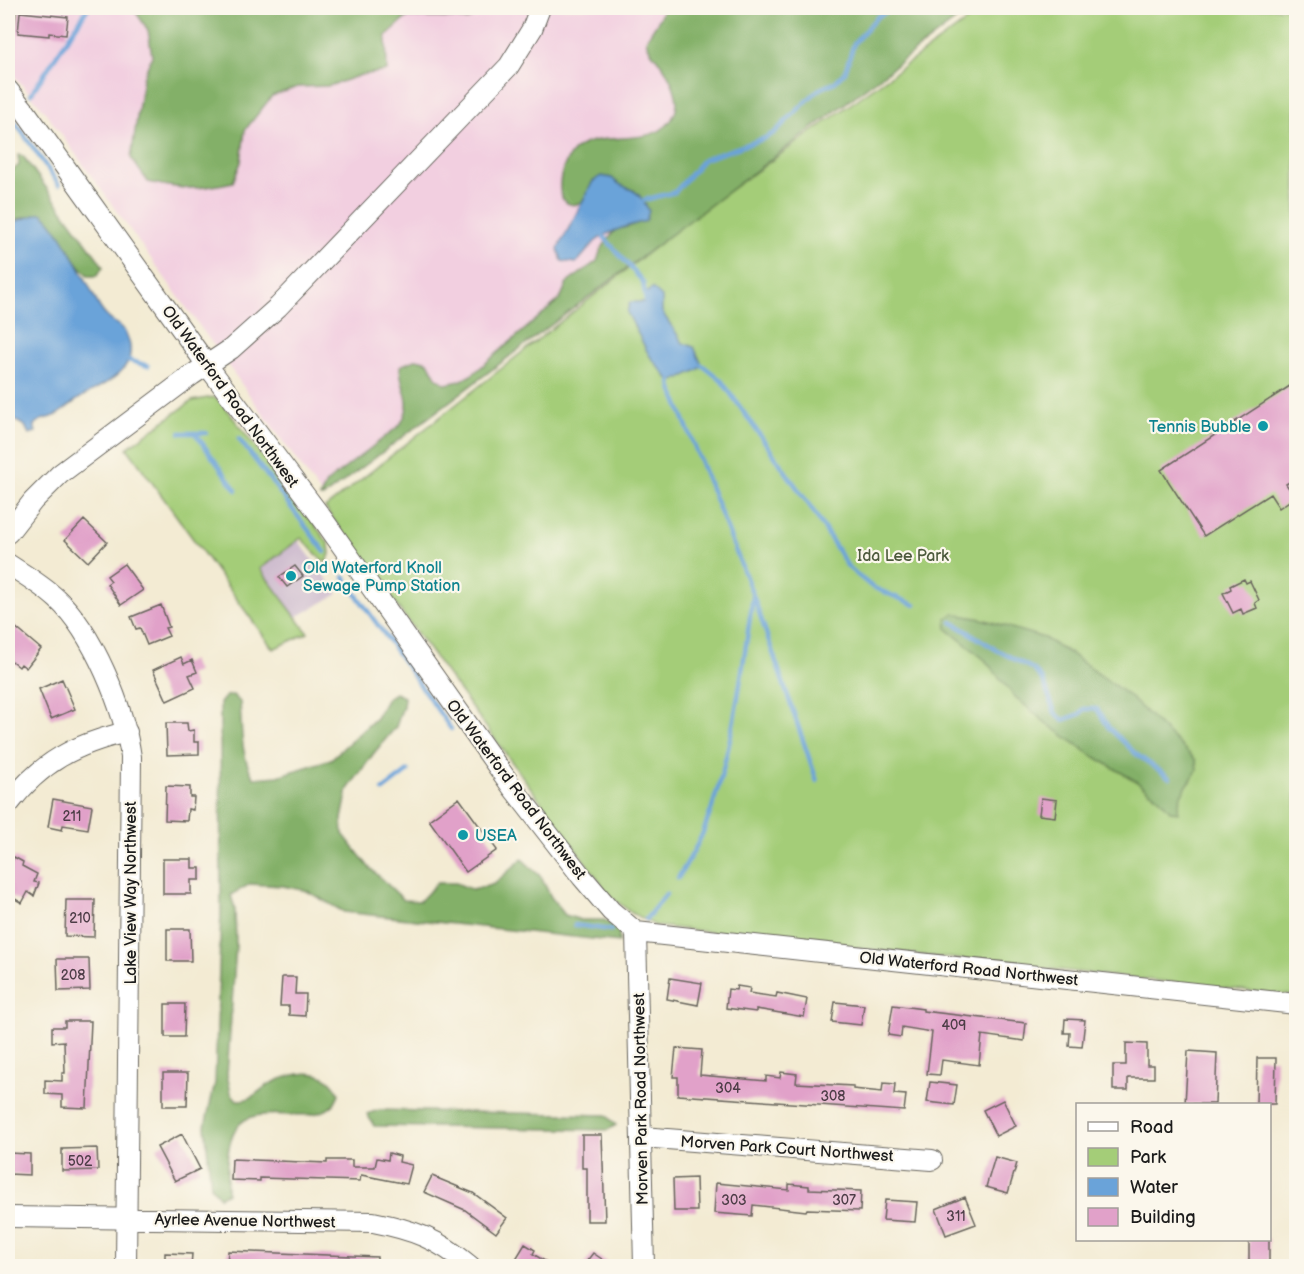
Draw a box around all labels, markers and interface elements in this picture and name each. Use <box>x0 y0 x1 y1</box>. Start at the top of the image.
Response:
street label: Old Waterford Road Northwest <box>157 302 302 492</box>
place label: Tennis Bubble <box>1149 418 1252 437</box>
marker: Tennis Bubble <box>1256 419 1270 433</box>
park label: Ida Lee Park <box>857 547 949 566</box>
place label: Old Waterford Knoll Sewage Pump Station <box>303 559 460 596</box>
marker: Old Waterford Knoll Sewage Pump Station <box>284 569 298 583</box>
street label: Old Waterford Road Northwest <box>442 696 590 884</box>
street label: Lake View Way Northwest <box>122 801 141 985</box>
house number: 211 <box>63 808 81 825</box>
place label: USEA <box>475 827 517 846</box>
marker: USEA <box>456 828 470 842</box>
house number: 210 <box>69 910 91 927</box>
street label: Old Waterford Road Northwest <box>858 949 1079 990</box>
house number: 208 <box>61 967 85 984</box>
street label: Morven Park Road Northwest <box>630 993 653 1205</box>
house number: 409 <box>942 1017 966 1034</box>
house number: 304 <box>715 1080 741 1097</box>
house number: 308 <box>820 1088 846 1105</box>
legend <box>1076 1103 1271 1241</box>
text: Road <box>1130 1117 1174 1138</box>
street label: Morven Park Court Northwest <box>680 1133 894 1166</box>
text: Park <box>1130 1147 1166 1168</box>
house number: 502 <box>68 1153 93 1170</box>
text: Water <box>1130 1177 1178 1198</box>
house number: 303 <box>721 1192 747 1209</box>
house number: 307 <box>832 1192 856 1209</box>
text: Building <box>1130 1207 1196 1228</box>
house number: 311 <box>946 1208 966 1225</box>
street label: Ayrlee Avenue Northwest <box>154 1210 336 1233</box>

